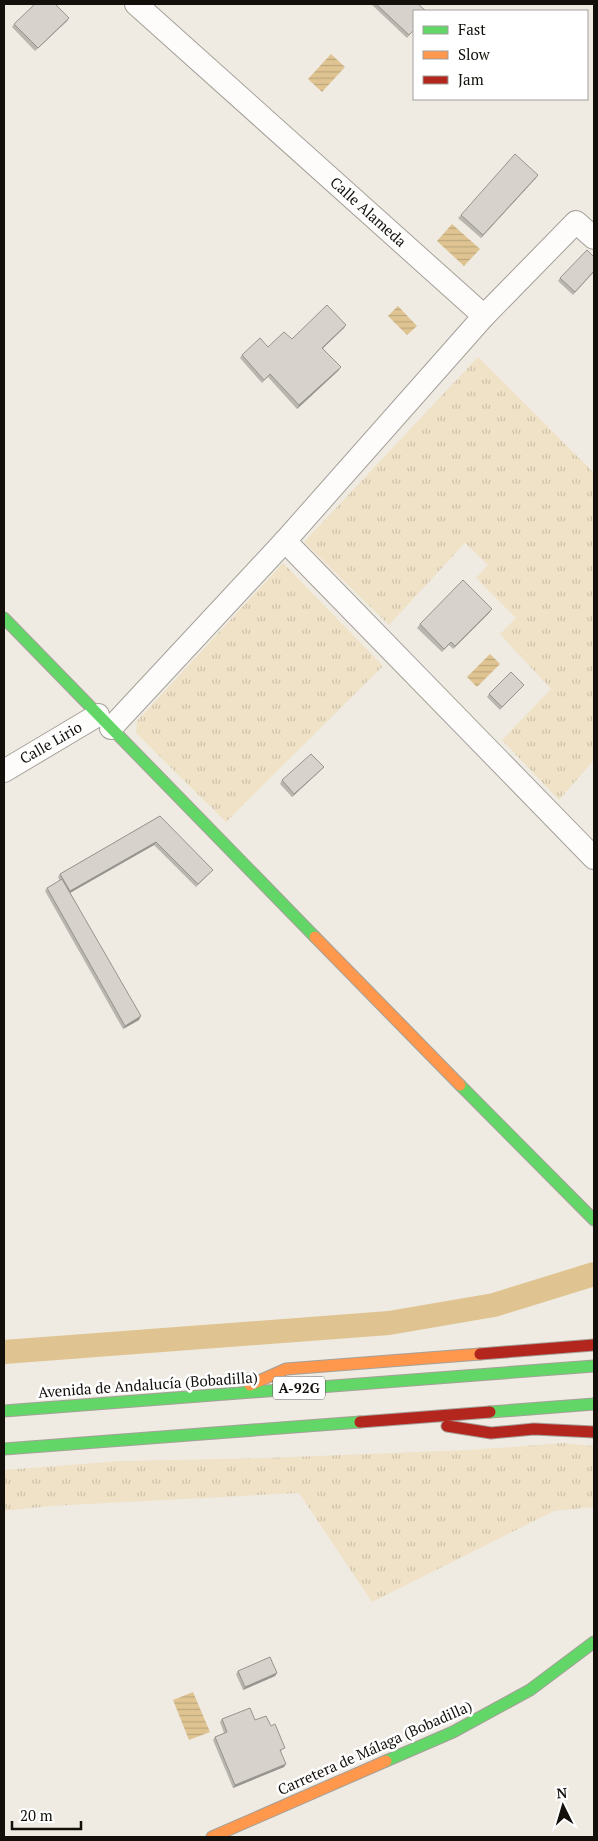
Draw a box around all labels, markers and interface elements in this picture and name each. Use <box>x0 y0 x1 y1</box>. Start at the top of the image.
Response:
legend <box>413 10 588 100</box>
text: Fast <box>458 19 486 39</box>
text: Slow <box>458 44 491 64</box>
text: Jam <box>458 69 484 89</box>
street label: Calle Alameda <box>326 172 411 251</box>
street label: Calle Lirio <box>16 716 85 768</box>
street label: Avenida de Andalucía (Bobadilla) <box>37 1366 258 1402</box>
road number: A-92G <box>273 1376 325 1400</box>
street label: Carretera de Málaga (Bobadilla) <box>274 1695 475 1799</box>
north arrow <box>538 1781 588 1831</box>
text: N <box>556 1783 568 1802</box>
scale bar <box>12 1798 81 1830</box>
text: 20 m <box>20 1805 53 1825</box>

